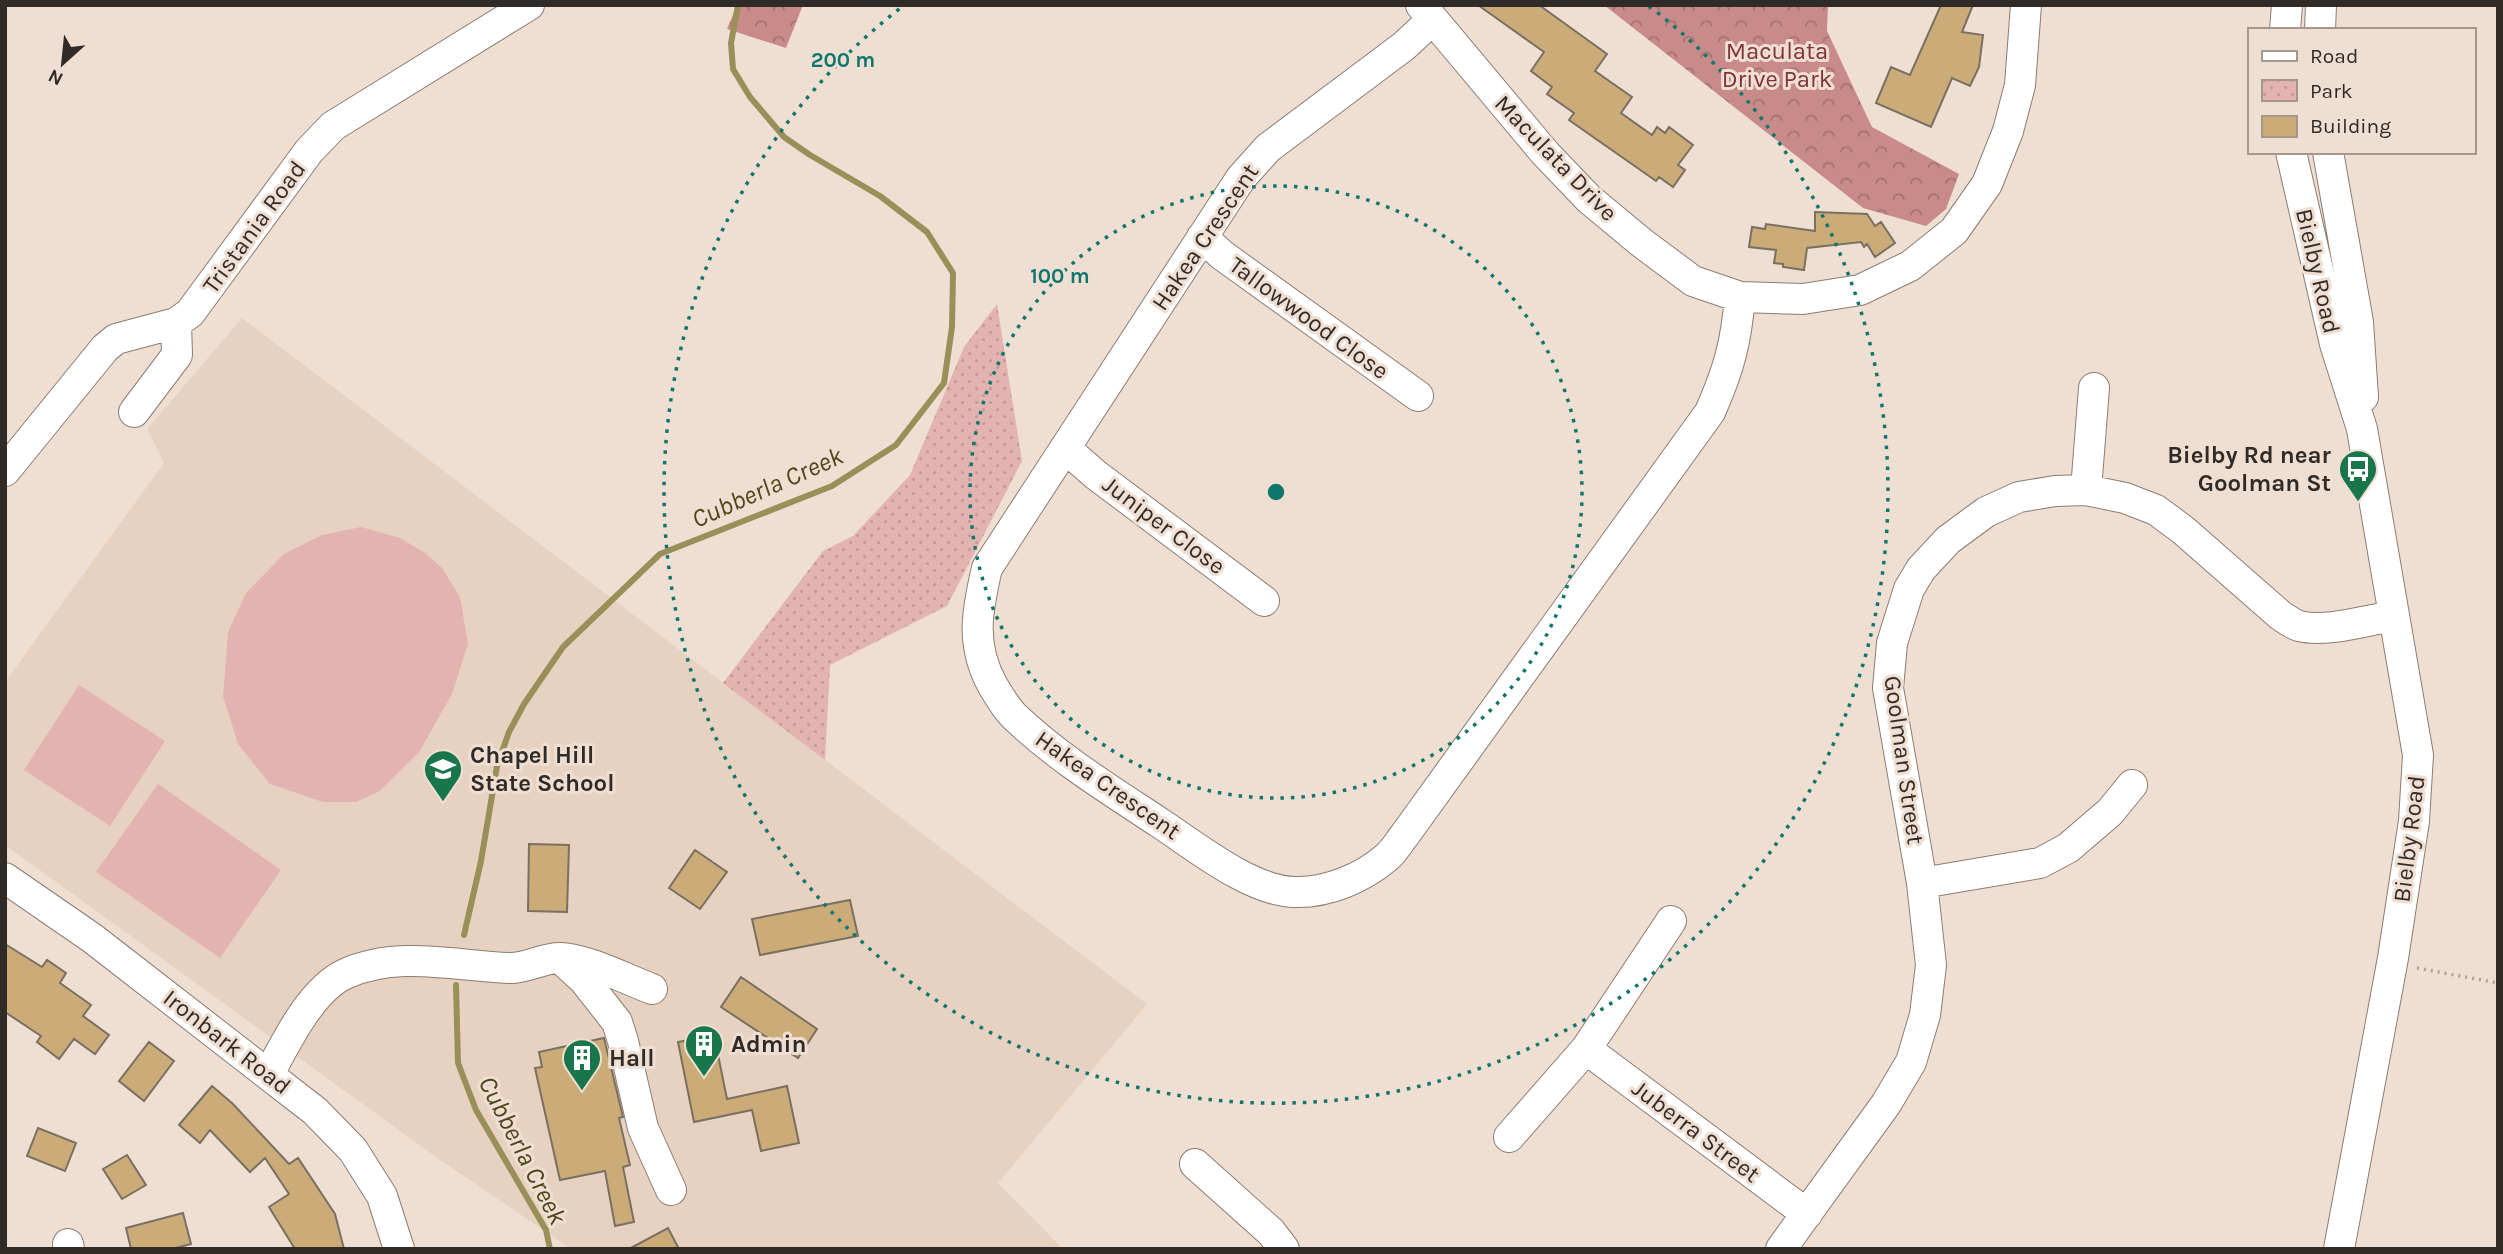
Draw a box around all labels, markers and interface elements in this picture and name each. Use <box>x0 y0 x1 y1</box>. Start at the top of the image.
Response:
north arrow <box>28 28 98 98</box>
legend <box>2248 28 2475 154</box>
park label: Maculata Drive Park <box>1722 37 1832 93</box>
text: Road <box>2310 44 2358 68</box>
text: 200 m <box>811 48 875 72</box>
text: N <box>45 64 67 90</box>
text: Park <box>2310 79 2353 103</box>
street label: Maculata Drive <box>1489 89 1623 227</box>
text: Building <box>2310 114 2391 138</box>
street label: Tristania Road <box>197 155 311 299</box>
street label: Hakea Crescent <box>1146 158 1264 316</box>
street label: Bielby Road <box>2290 206 2346 336</box>
street label: Tallowwood Close <box>1224 251 1394 385</box>
text: 100 m <box>1030 264 1090 288</box>
water label: Cubberla Creek <box>687 440 849 535</box>
place label: Bielby Rd near Goolman St <box>2167 441 2332 497</box>
bus stop icon: Bielby Rd near Goolman St <box>2337 448 2379 503</box>
street label: Juniper Close <box>1097 470 1231 580</box>
centre of rings <box>1264 480 1288 504</box>
street label: Goolman Street <box>1878 674 1930 846</box>
street label: Hakea Crescent <box>1030 725 1186 845</box>
place label: Chapel Hill State School <box>470 741 615 797</box>
school or university icon: Chapel Hill State School <box>422 748 464 803</box>
street label: Bielby Road <box>2387 774 2431 904</box>
street label: Ironbark Road <box>158 984 296 1100</box>
building icon: Admin <box>683 1023 725 1078</box>
place label: Admin <box>731 1030 806 1058</box>
building icon: Hall <box>561 1037 603 1092</box>
place label: Hall <box>609 1044 655 1072</box>
water label: Cubberla Creek <box>472 1071 574 1230</box>
street label: Juberra Street <box>1627 1074 1765 1188</box>

